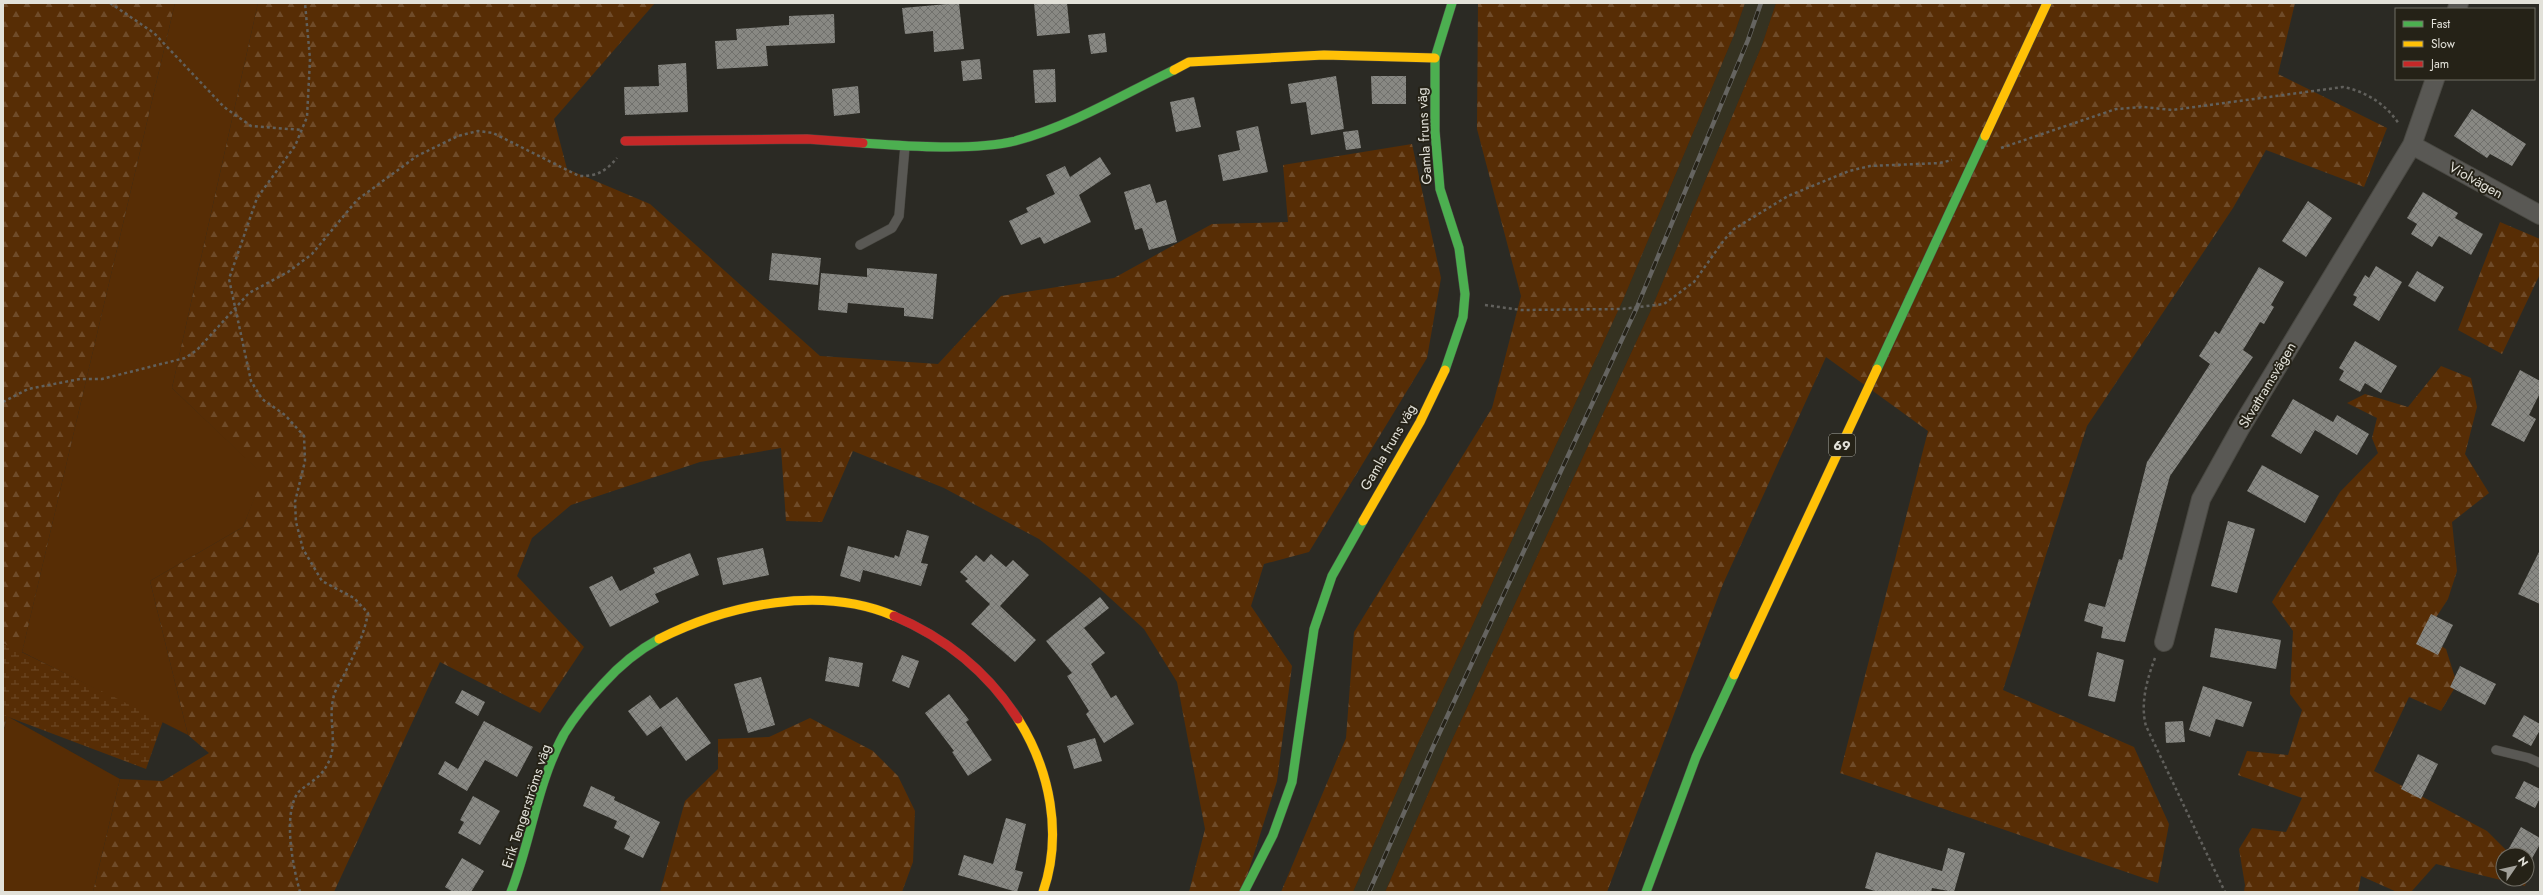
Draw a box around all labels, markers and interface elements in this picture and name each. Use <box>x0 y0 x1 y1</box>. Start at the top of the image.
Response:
legend <box>2395 8 2535 80</box>
text: Fast <box>2431 15 2450 33</box>
text: Slow <box>2431 35 2456 53</box>
text: Jam <box>2429 55 2449 73</box>
street label: Gamla fruns väg <box>1411 87 1437 185</box>
street label: Violvägen <box>2445 157 2507 203</box>
street label: Skvattramsvägen <box>2233 338 2301 432</box>
street label: Gamla fruns väg <box>1355 400 1421 494</box>
road number: 69 <box>1829 434 1855 456</box>
street label: Erik Tengerströms väg <box>497 742 555 870</box>
north arrow <box>2495 847 2535 887</box>
text: N <box>2514 853 2532 870</box>

